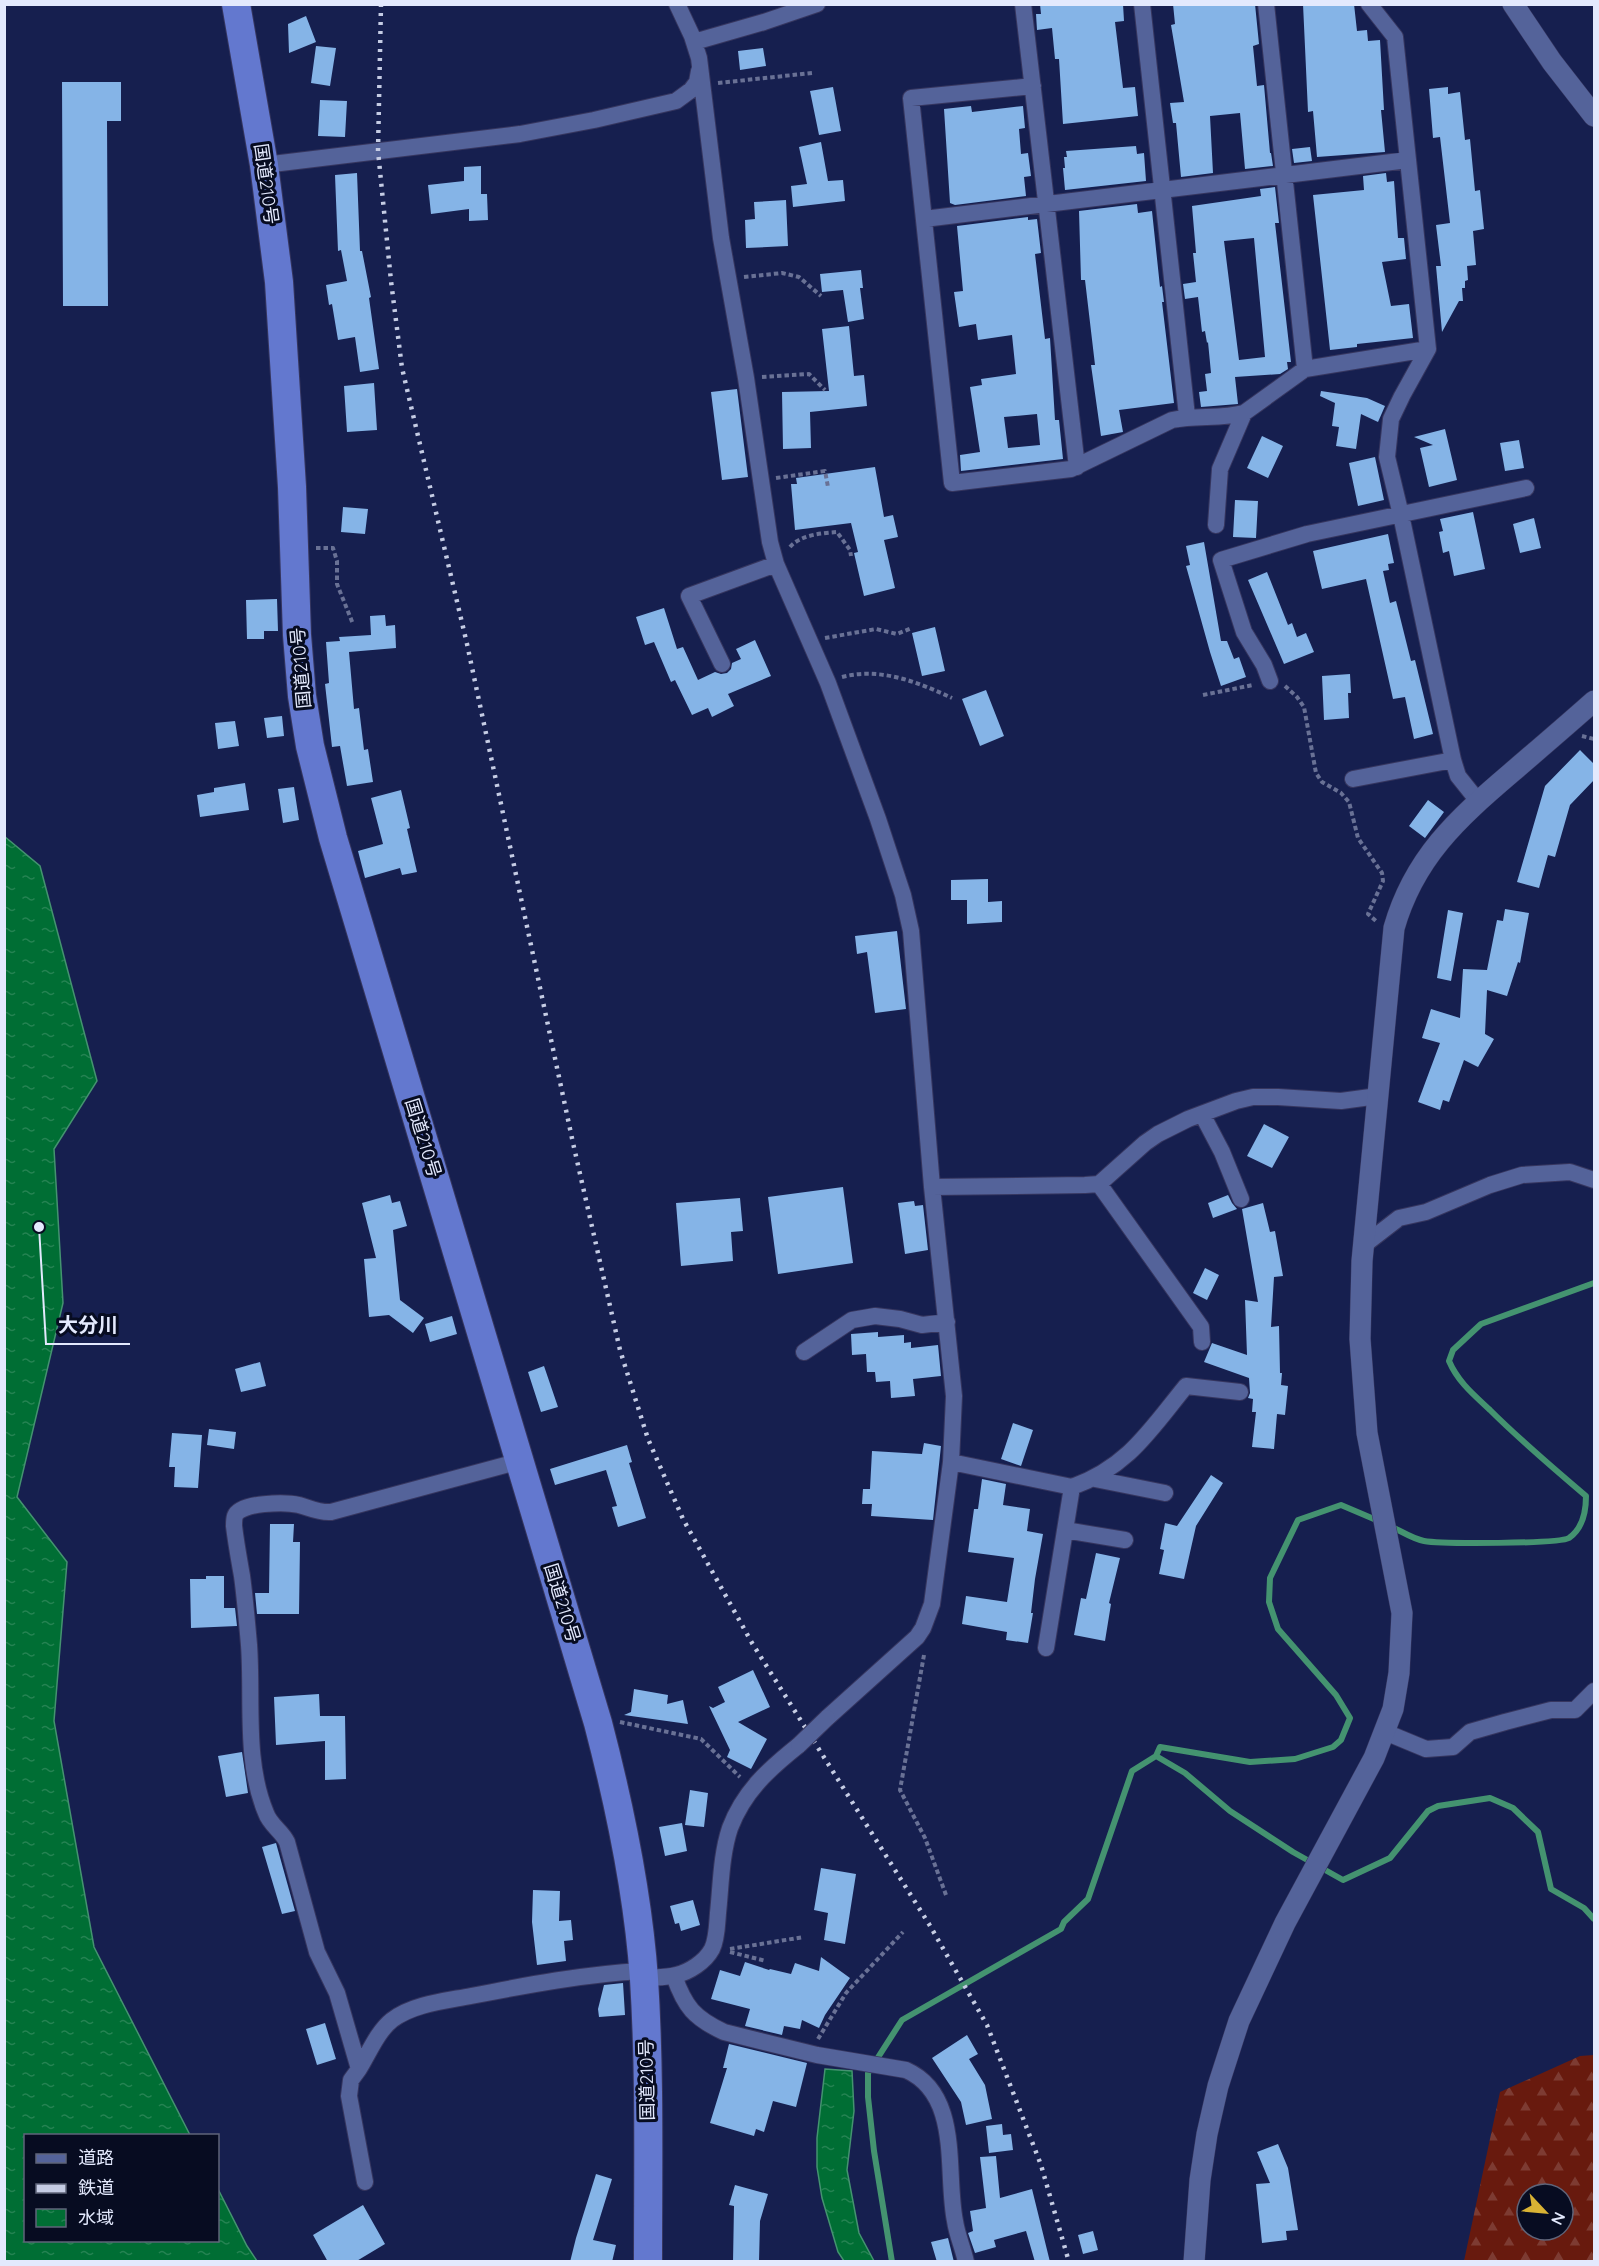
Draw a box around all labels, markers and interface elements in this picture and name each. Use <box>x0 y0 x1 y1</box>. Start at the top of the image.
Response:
street label: 国道210号 <box>249 142 284 226</box>
street label: 国道210号 <box>286 627 316 710</box>
street label: 国道210号 <box>401 1096 446 1180</box>
callout: 大分川 <box>46 1306 130 1344</box>
text: 大分川 <box>58 1312 118 1337</box>
street label: 国道210号 <box>540 1561 585 1645</box>
street label: 国道210号 <box>634 2039 659 2121</box>
legend <box>24 2134 219 2242</box>
text: 道路 <box>78 2146 114 2169</box>
text: 鉄道 <box>78 2176 114 2199</box>
north arrow <box>1515 2182 1575 2242</box>
text: 水域 <box>78 2206 114 2229</box>
text: N <box>1547 2209 1570 2228</box>

